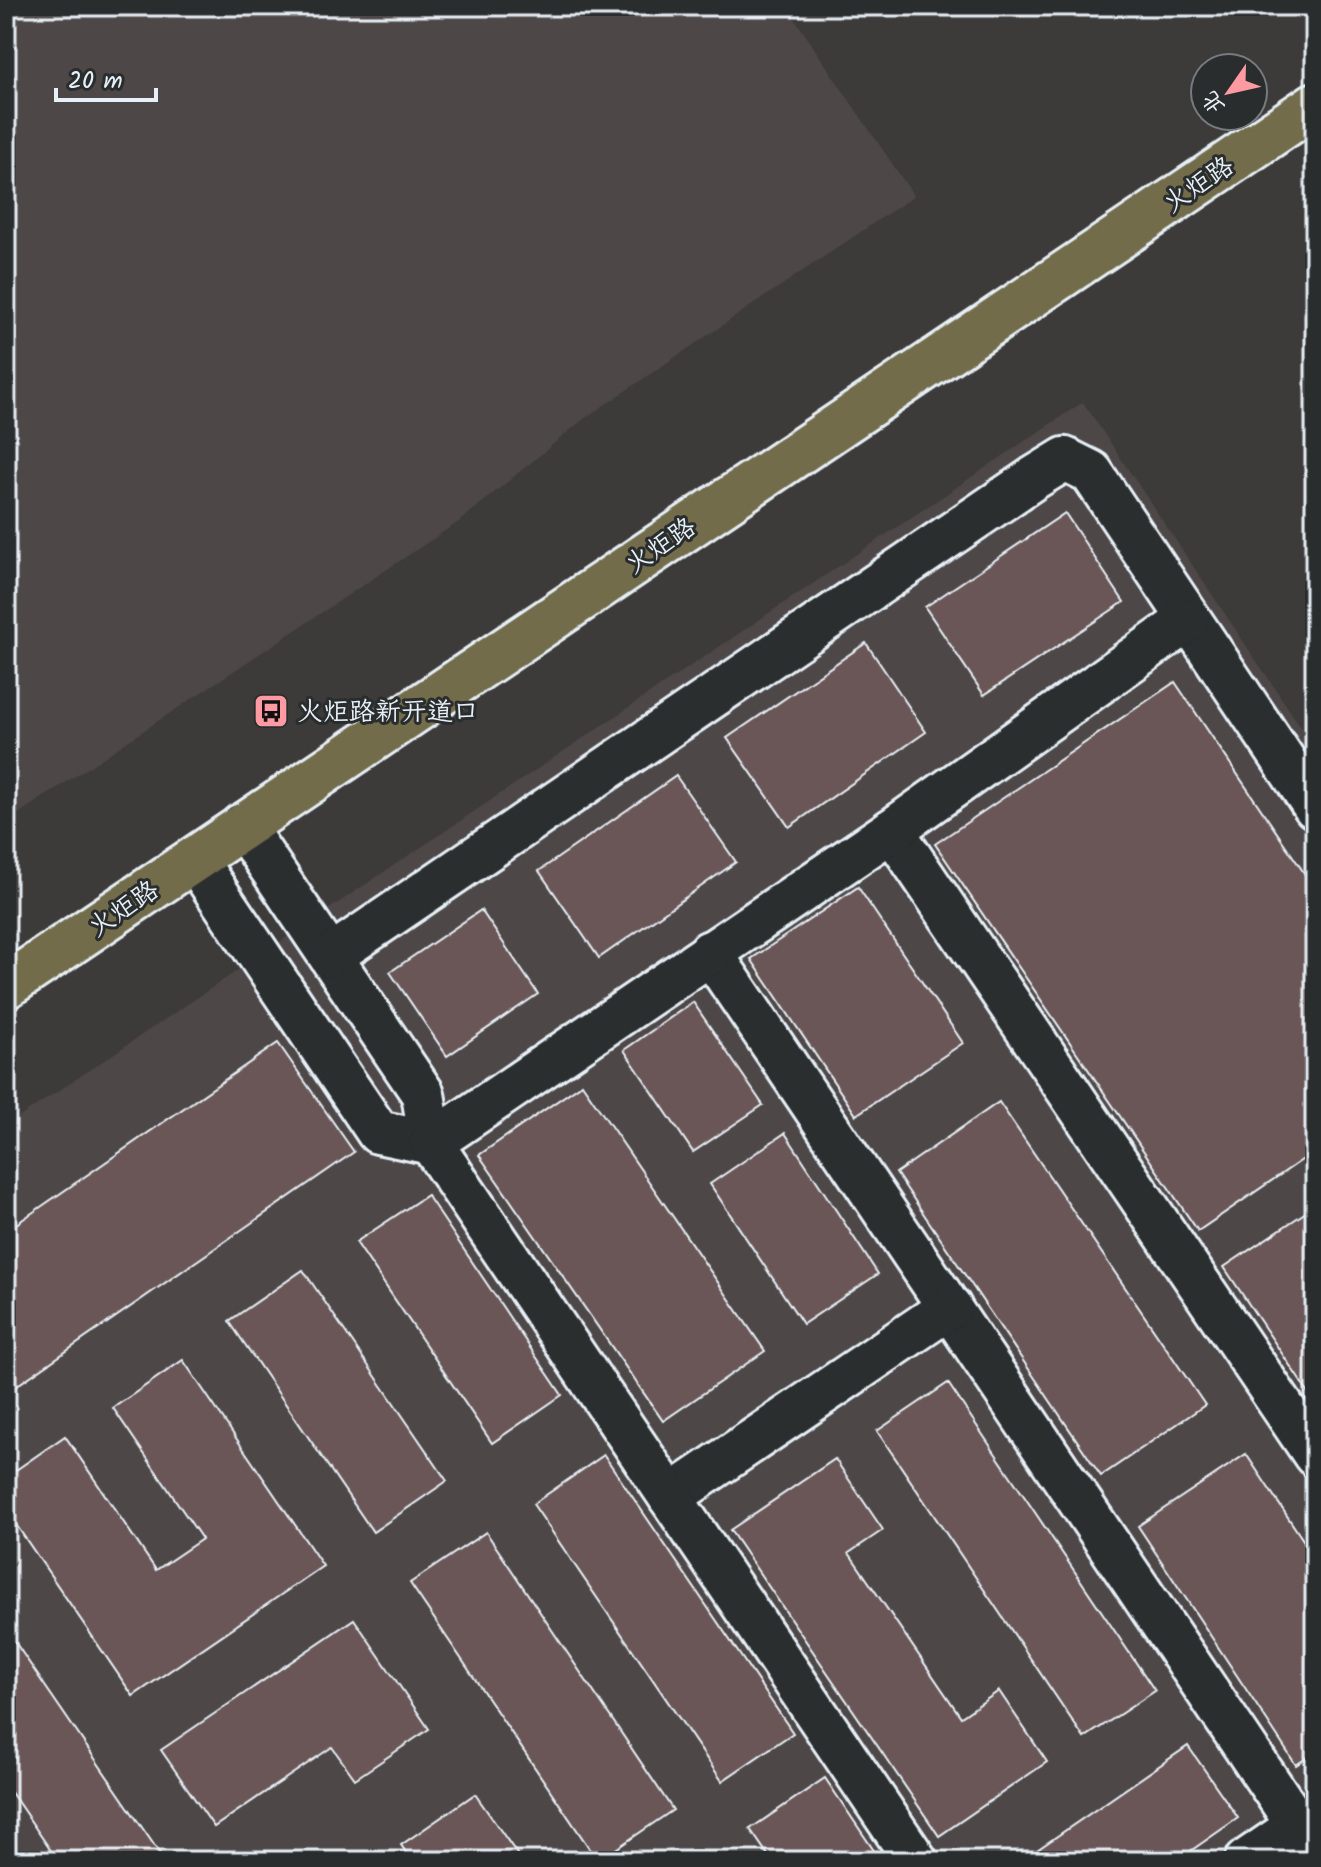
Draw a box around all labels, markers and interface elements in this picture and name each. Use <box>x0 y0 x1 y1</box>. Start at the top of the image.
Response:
scale bar <box>56 52 156 102</box>
north arrow <box>1189 52 1269 132</box>
text: 20 m <box>68 62 123 101</box>
text: 北 <box>1194 83 1235 121</box>
street label: 火炬路 <box>1155 146 1243 225</box>
street label: 火炬路 <box>617 507 705 586</box>
bus stop icon: 火炬路新开道口 <box>252 692 290 730</box>
place label: 火炬路新开道口 <box>297 692 479 734</box>
street label: 火炬路 <box>80 870 168 949</box>

